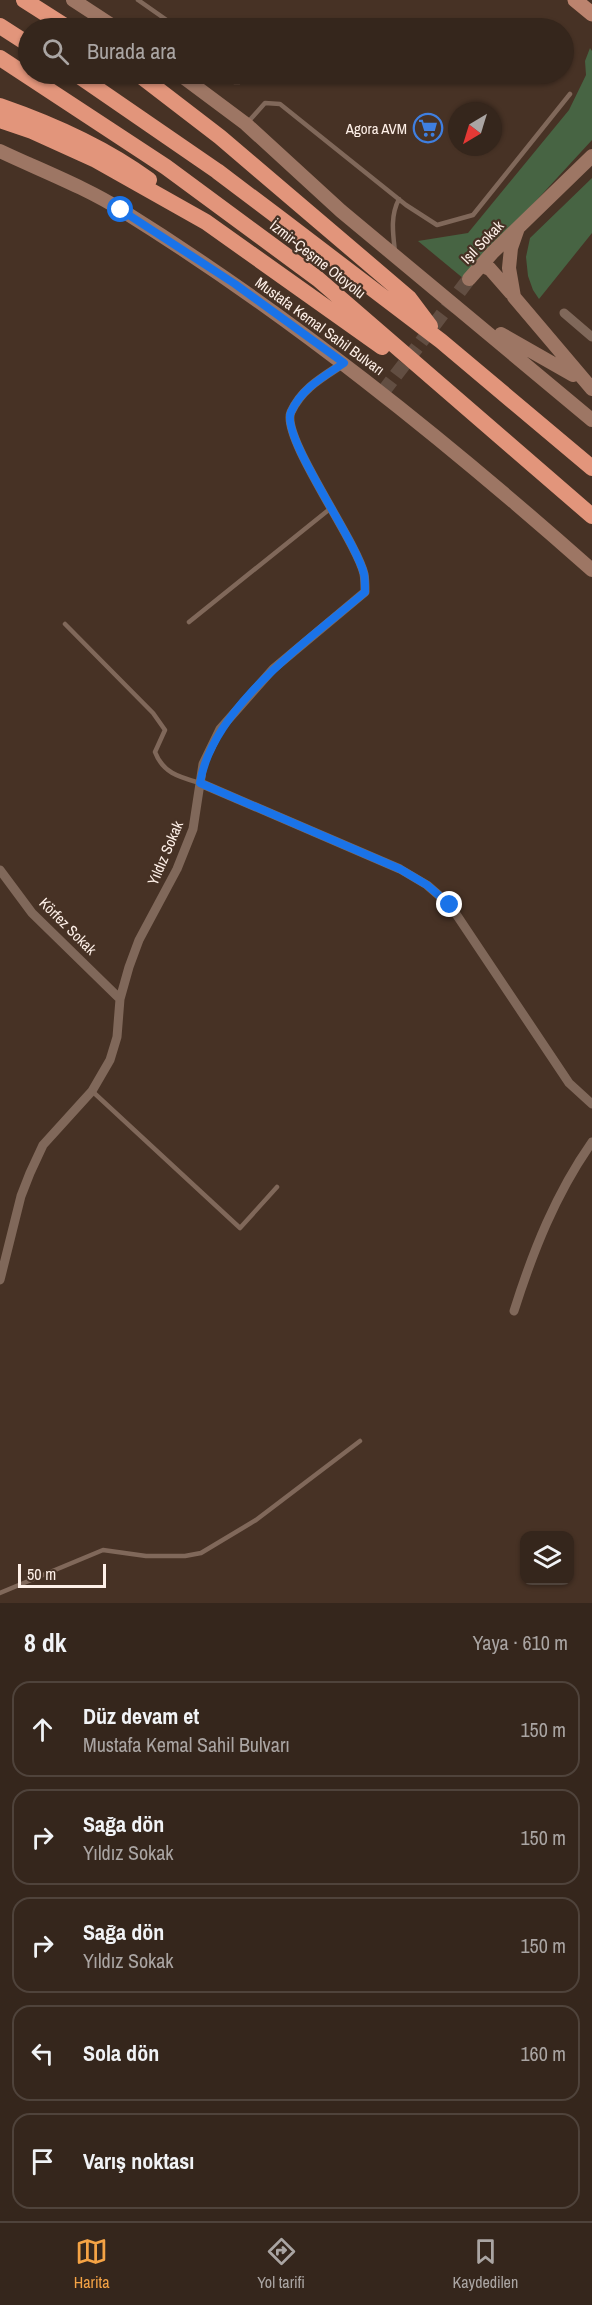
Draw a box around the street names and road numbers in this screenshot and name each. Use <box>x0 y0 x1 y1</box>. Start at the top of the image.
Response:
street label: İzmir-Çeşme Otoyolu <box>266 215 370 303</box>
street label: Işıl Sokak <box>456 215 509 268</box>
street label: Mustafa Kemal Sahil Bulvarı <box>251 272 389 380</box>
street label: Yıldız Sokak <box>142 817 188 888</box>
street label: Körfez Sokak <box>35 893 102 960</box>

